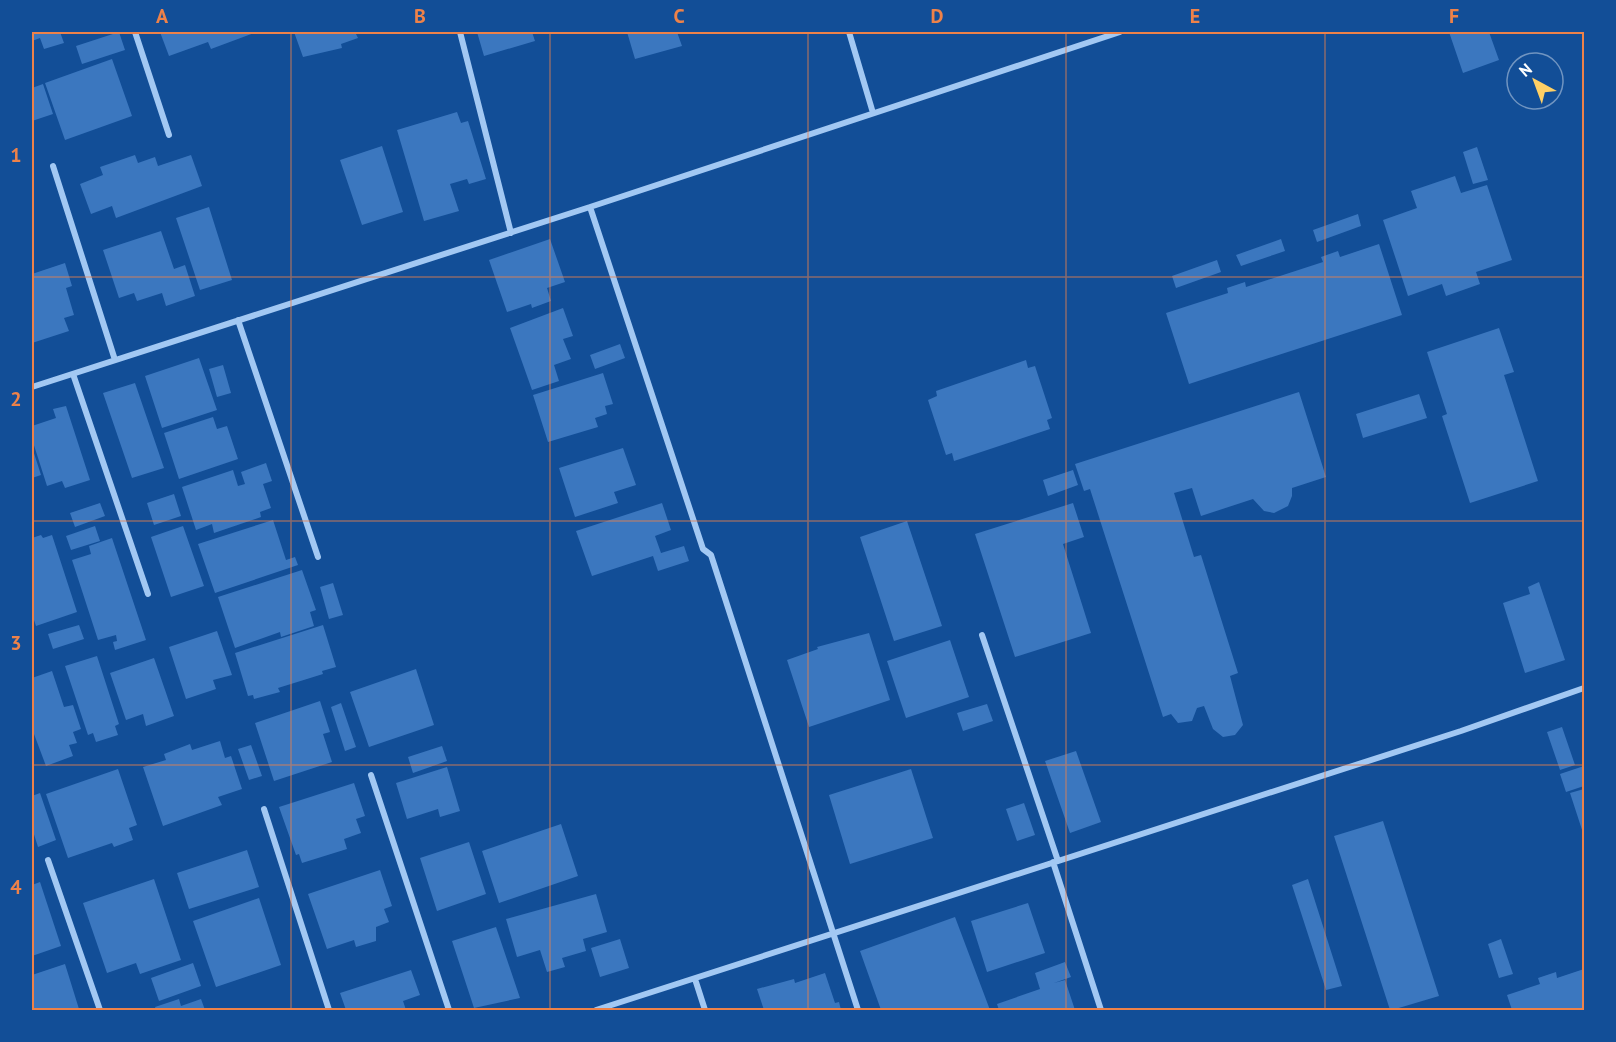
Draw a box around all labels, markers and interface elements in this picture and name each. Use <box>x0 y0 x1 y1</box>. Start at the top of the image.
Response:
text: A <box>156 3 169 29</box>
text: B <box>414 3 426 29</box>
text: C <box>673 3 685 29</box>
text: D <box>931 3 944 29</box>
text: E <box>1190 3 1200 29</box>
text: F <box>1449 3 1459 29</box>
north arrow <box>1505 51 1565 111</box>
text: N <box>1515 59 1536 81</box>
text: 1 <box>10 142 22 168</box>
text: 2 <box>10 386 22 412</box>
text: 3 <box>10 630 22 656</box>
text: 4 <box>10 874 22 900</box>

